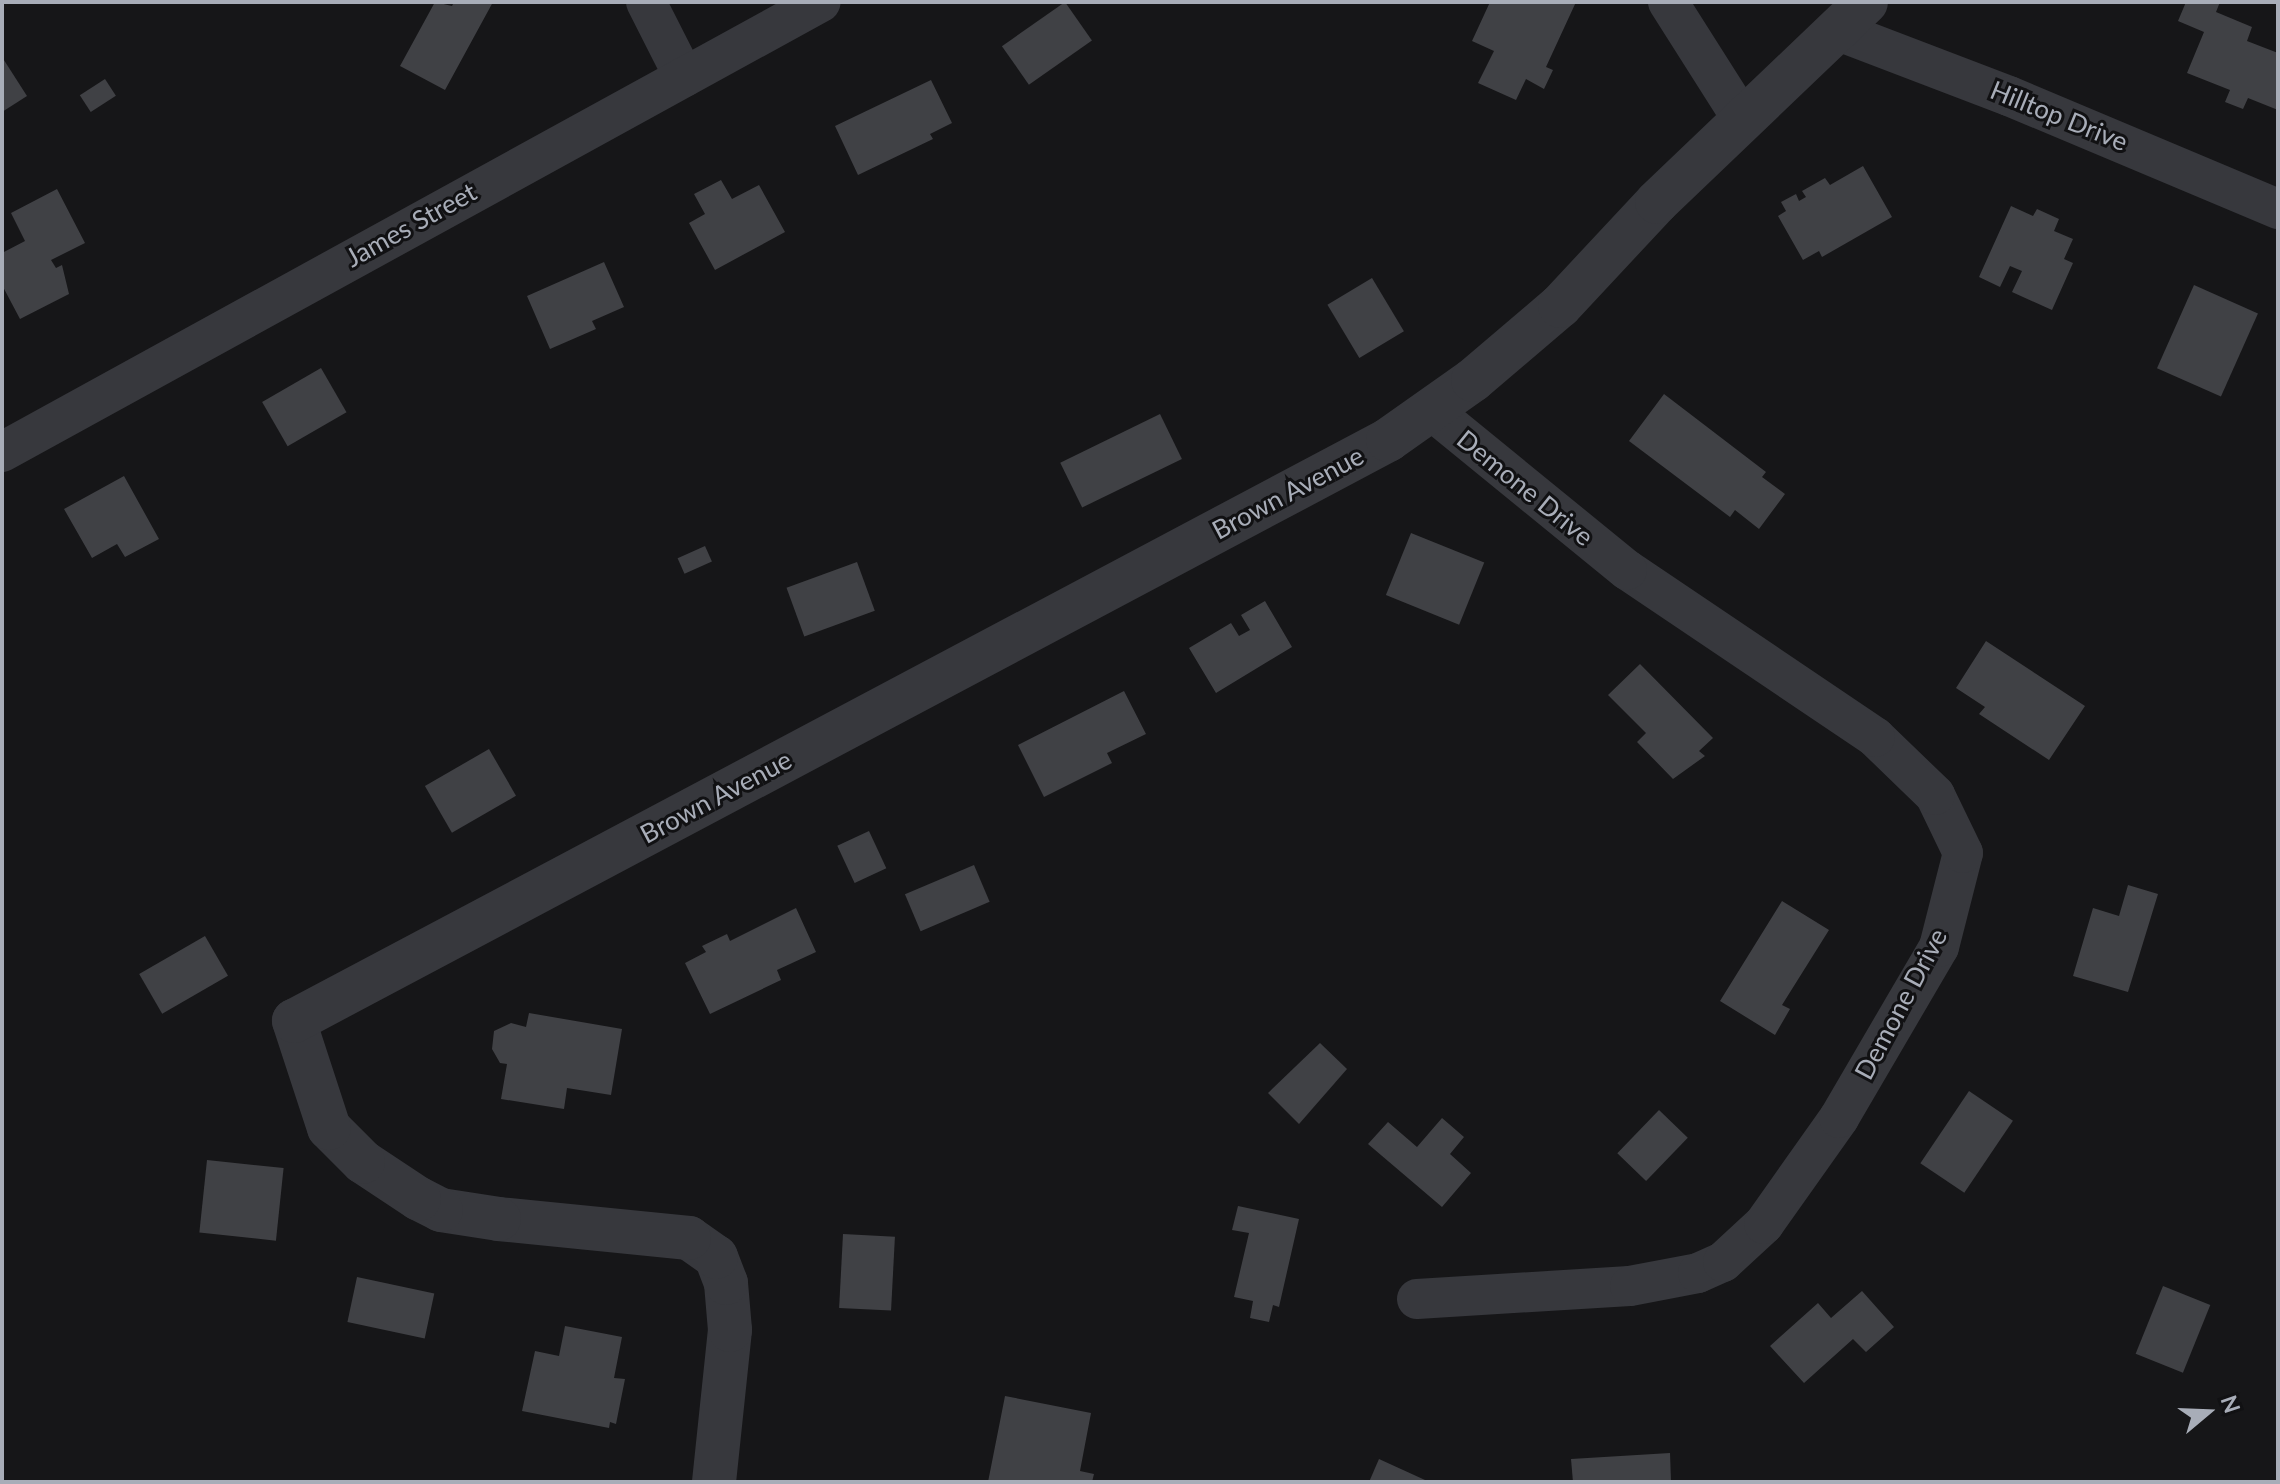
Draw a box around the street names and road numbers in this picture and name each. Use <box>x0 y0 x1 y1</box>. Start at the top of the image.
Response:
street label: Hilltop Drive <box>1986 74 2132 158</box>
street label: James Street <box>340 176 482 274</box>
street label: Demone Drive <box>1451 424 1599 552</box>
street label: Brown Avenue <box>1207 440 1369 546</box>
street label: Brown Avenue <box>635 744 797 850</box>
street label: Demone Drive <box>1848 923 1954 1085</box>

